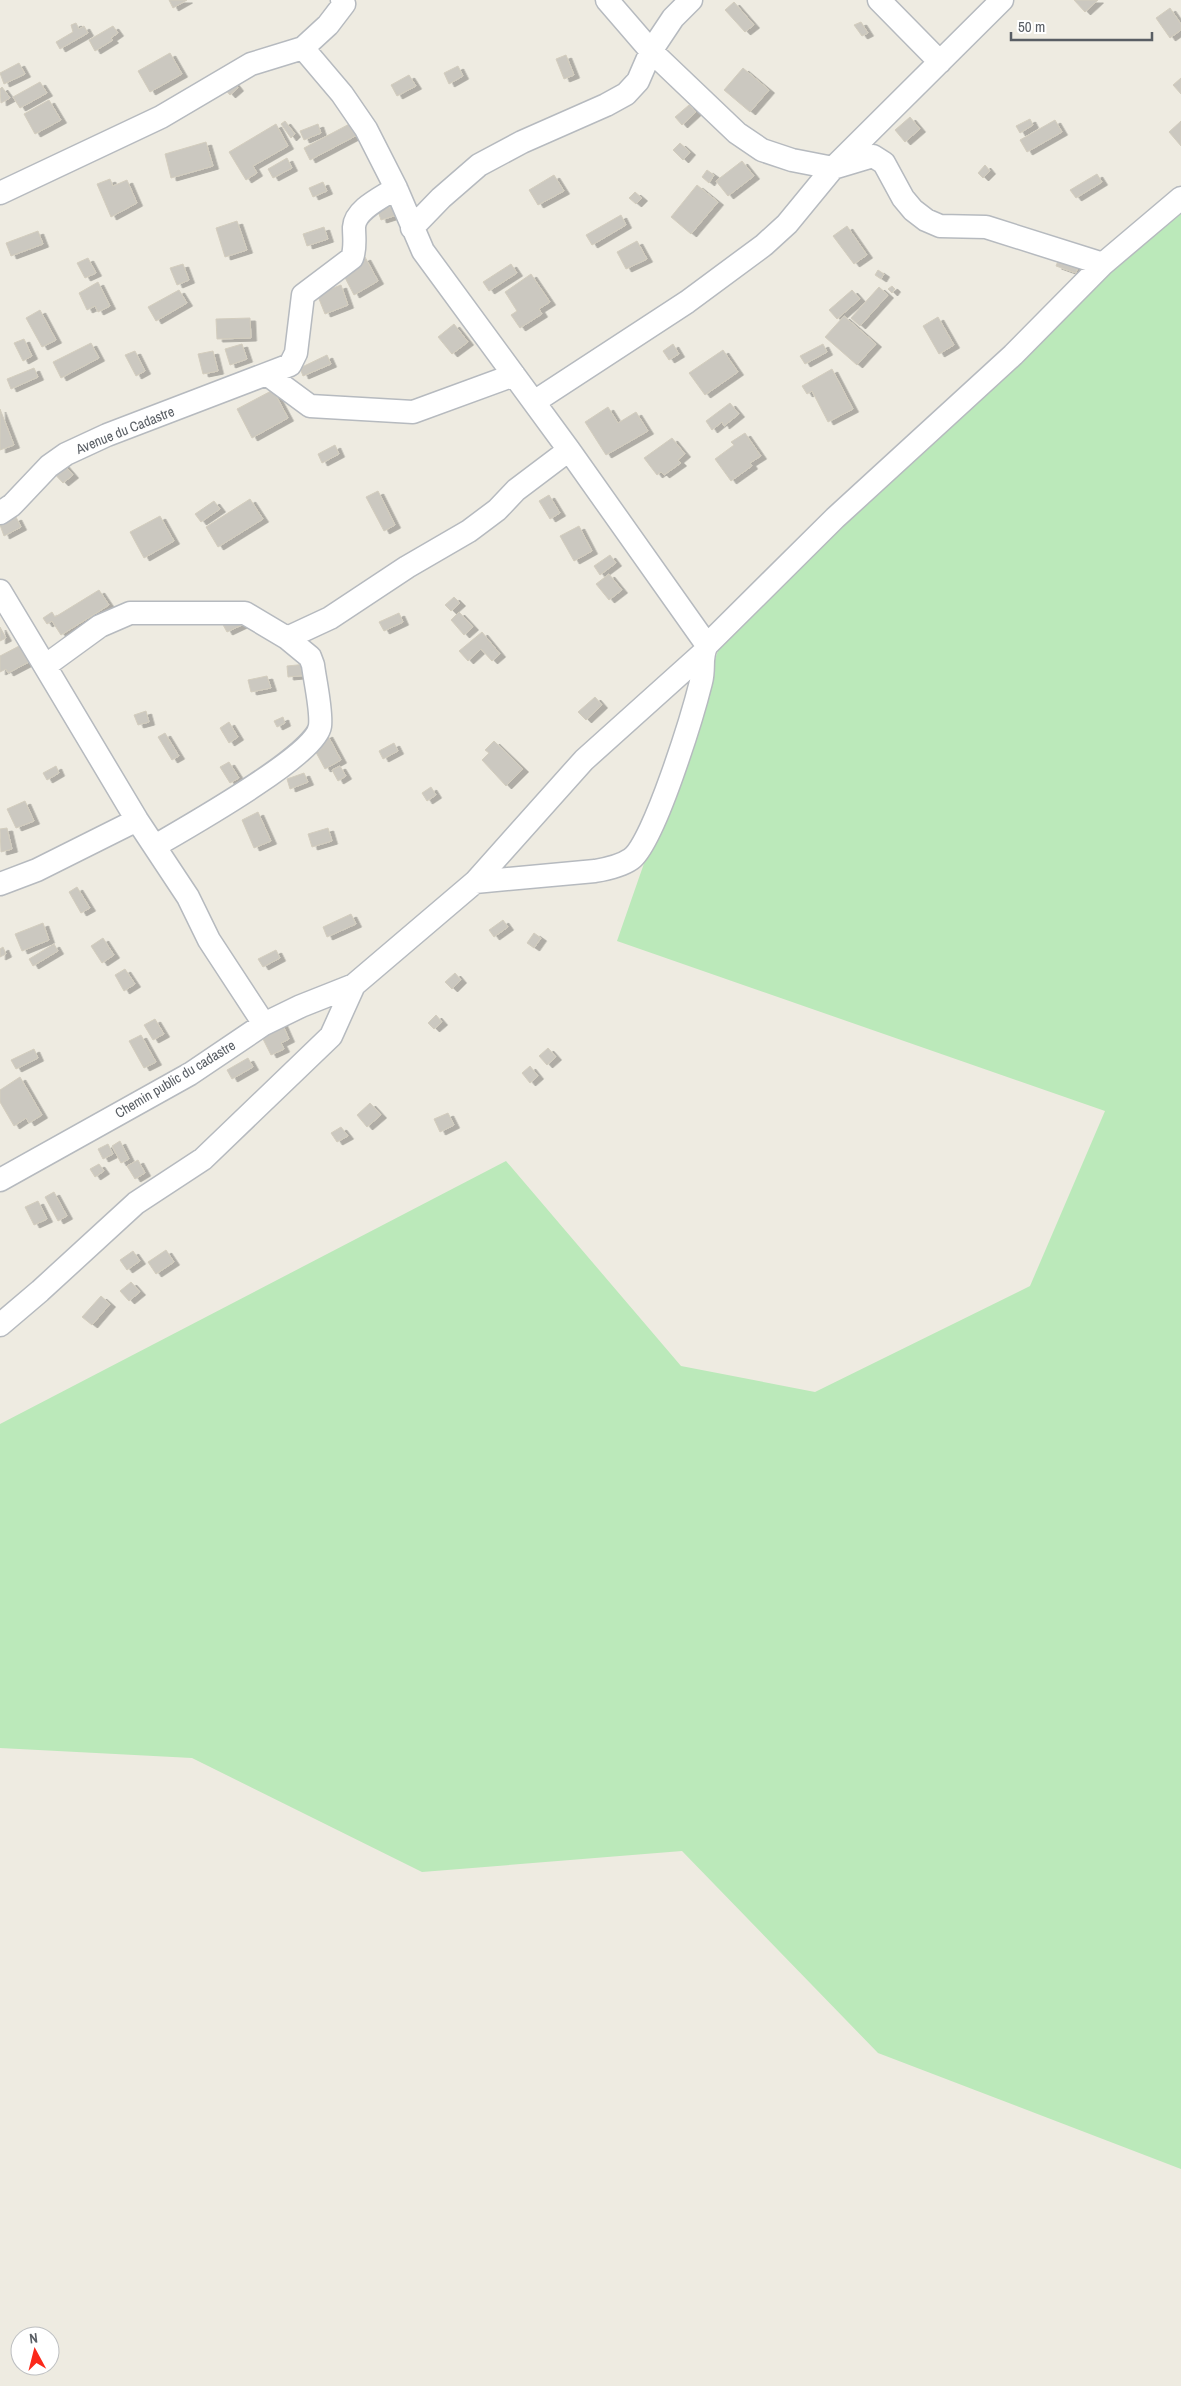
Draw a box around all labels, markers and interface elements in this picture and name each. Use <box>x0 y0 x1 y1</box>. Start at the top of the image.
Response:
scale bar <box>1011 10 1152 42</box>
text: 50 m <box>1018 16 1045 37</box>
street label: Avenue du Cadastre <box>72 402 177 458</box>
street label: Chemin public du cadastre <box>112 1036 238 1122</box>
north arrow <box>10 2326 60 2376</box>
text: N <box>28 2329 39 2348</box>

